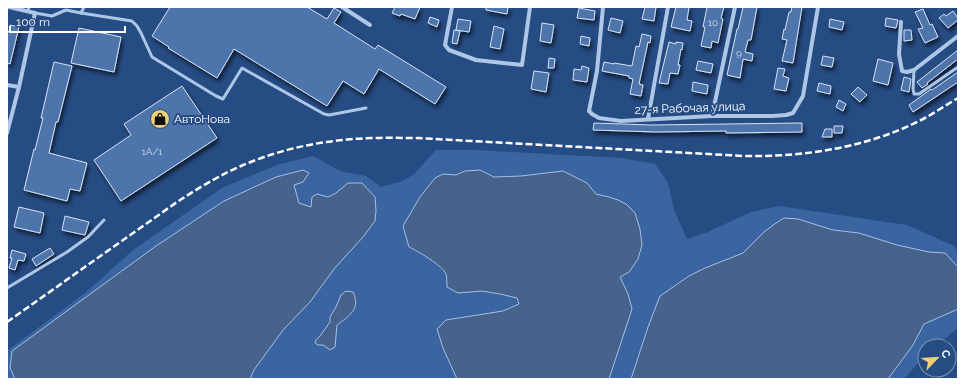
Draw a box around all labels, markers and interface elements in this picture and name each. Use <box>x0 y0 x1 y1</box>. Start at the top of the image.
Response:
scale bar <box>10 8 125 34</box>
text: 100 m <box>16 15 50 29</box>
house number: 10 <box>708 17 718 28</box>
house number: 9 <box>736 47 742 58</box>
street label: 27-я Рабочая улица <box>634 99 746 117</box>
shop icon: АвтоНова <box>149 108 171 130</box>
place label: АвтоНова <box>174 112 230 126</box>
house number: 1А/1 <box>141 146 163 157</box>
north arrow <box>917 338 957 378</box>
text: С <box>938 348 953 361</box>

